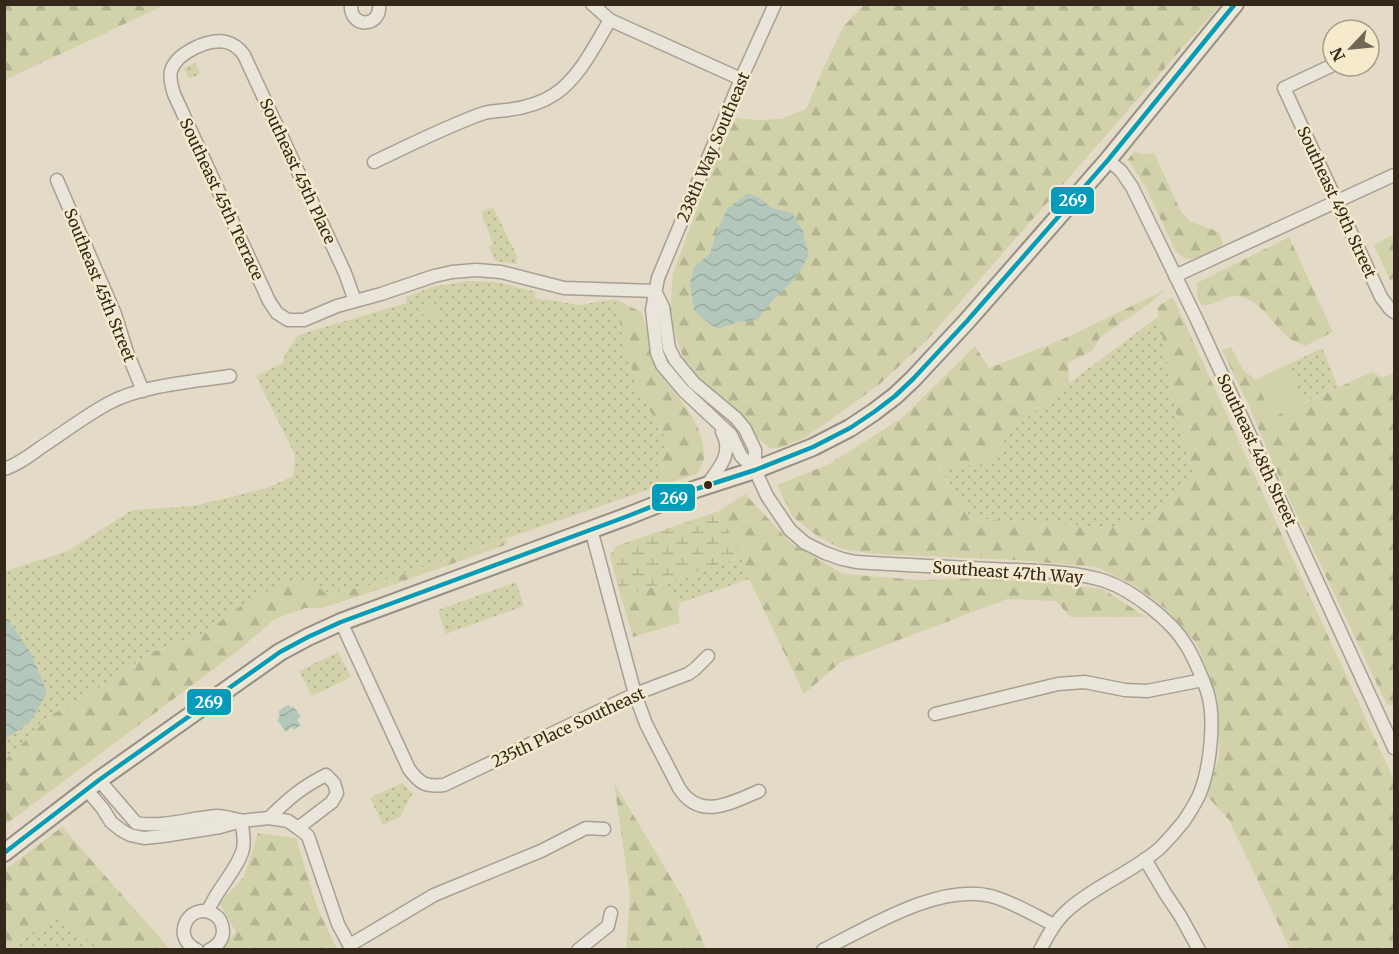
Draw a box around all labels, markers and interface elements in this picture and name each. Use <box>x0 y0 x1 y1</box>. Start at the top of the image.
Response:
north arrow <box>1321 18 1381 78</box>
text: N <box>1326 44 1349 65</box>
street label: 238th Way Southeast <box>672 68 754 225</box>
street label: Southeast 45th Place <box>256 95 340 247</box>
street label: Southeast 45th Terrace <box>176 115 268 283</box>
street label: Southeast 49th Street <box>1293 123 1381 282</box>
line badge: 269 <box>1050 186 1095 215</box>
text: 269 <box>1059 190 1087 210</box>
street label: Southeast 45th Street <box>60 205 140 365</box>
street label: Southeast 48th Street <box>1213 371 1301 530</box>
unlabelled marker <box>702 479 714 491</box>
line badge: 269 <box>651 483 696 512</box>
text: 269 <box>660 488 688 508</box>
street label: Southeast 47th Way <box>932 557 1085 587</box>
street label: 235th Place Southeast <box>488 682 649 771</box>
line badge: 269 <box>186 688 232 716</box>
text: 269 <box>195 692 223 712</box>

